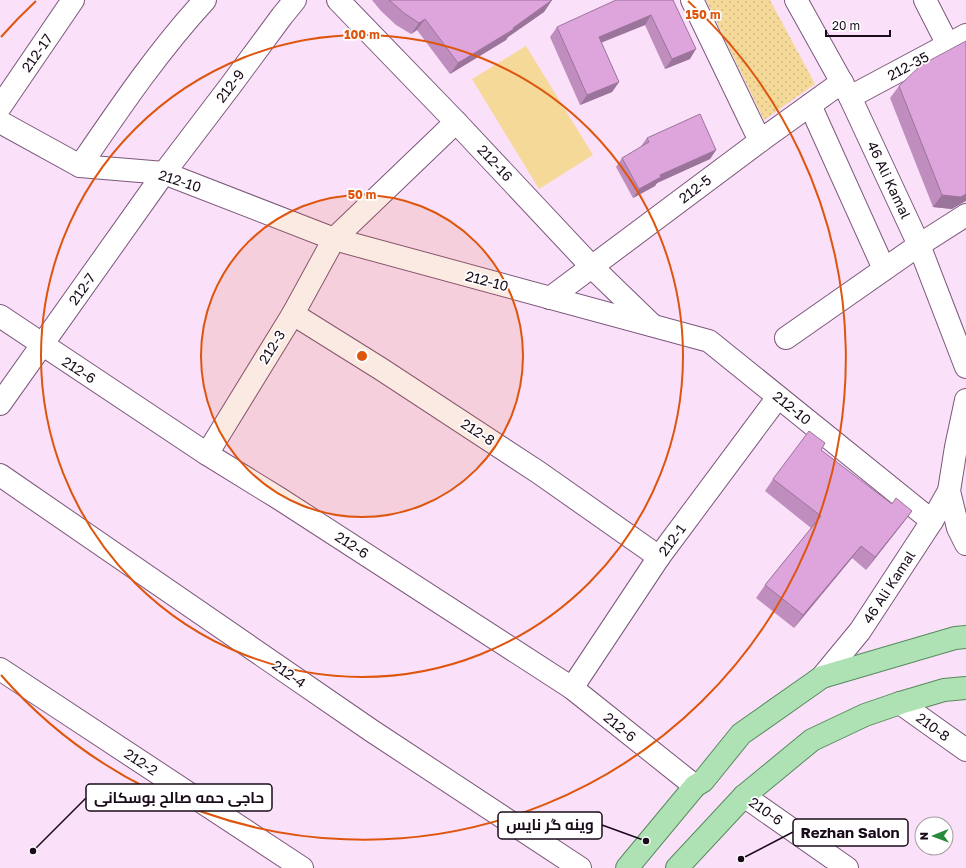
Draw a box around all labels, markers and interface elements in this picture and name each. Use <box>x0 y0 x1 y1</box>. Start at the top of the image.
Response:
text: 150 m <box>686 7 720 22</box>
scale bar <box>826 12 890 38</box>
text: 20 m <box>832 18 860 33</box>
text: 100 m <box>344 27 380 42</box>
street label: 212-17 <box>17 30 56 75</box>
street label: 212-35 <box>884 48 931 84</box>
street label: 212-9 <box>212 66 247 106</box>
street label: 46 Ali Kamal <box>864 138 915 221</box>
street label: 212-16 <box>474 141 516 184</box>
street label: 212-10 <box>157 166 204 195</box>
street label: 212-5 <box>675 171 714 206</box>
text: 50 m <box>348 187 376 202</box>
street label: 212-10 <box>464 267 510 294</box>
street label: 212-7 <box>65 270 99 308</box>
street label: 212-3 <box>255 327 288 367</box>
centre of rings <box>355 349 369 363</box>
street label: 212-6 <box>59 352 99 387</box>
street label: 212-10 <box>770 387 815 428</box>
street label: 212-8 <box>458 414 498 449</box>
street label: 212-1 <box>654 520 689 559</box>
street label: 212-6 <box>332 527 372 562</box>
street label: 46 Ali Kamal <box>859 547 918 626</box>
street label: 212-4 <box>269 656 309 691</box>
street label: 212-6 <box>601 708 640 745</box>
street label: 210-8 <box>913 709 953 744</box>
street label: 212-2 <box>121 745 161 779</box>
callout: حاجی حمه صالح بوسکانی <box>86 784 272 811</box>
text: حاجی حمه صالح بوسکانی <box>94 788 264 808</box>
street label: 210-6 <box>746 793 786 828</box>
callout: وینه گر نایس <box>498 812 602 839</box>
text: وینه گر نایس <box>506 815 594 834</box>
north arrow <box>914 816 954 856</box>
callout: Rezhan Salon <box>793 819 908 846</box>
text: Rezhan Salon <box>800 823 900 841</box>
text: N <box>917 832 930 840</box>

